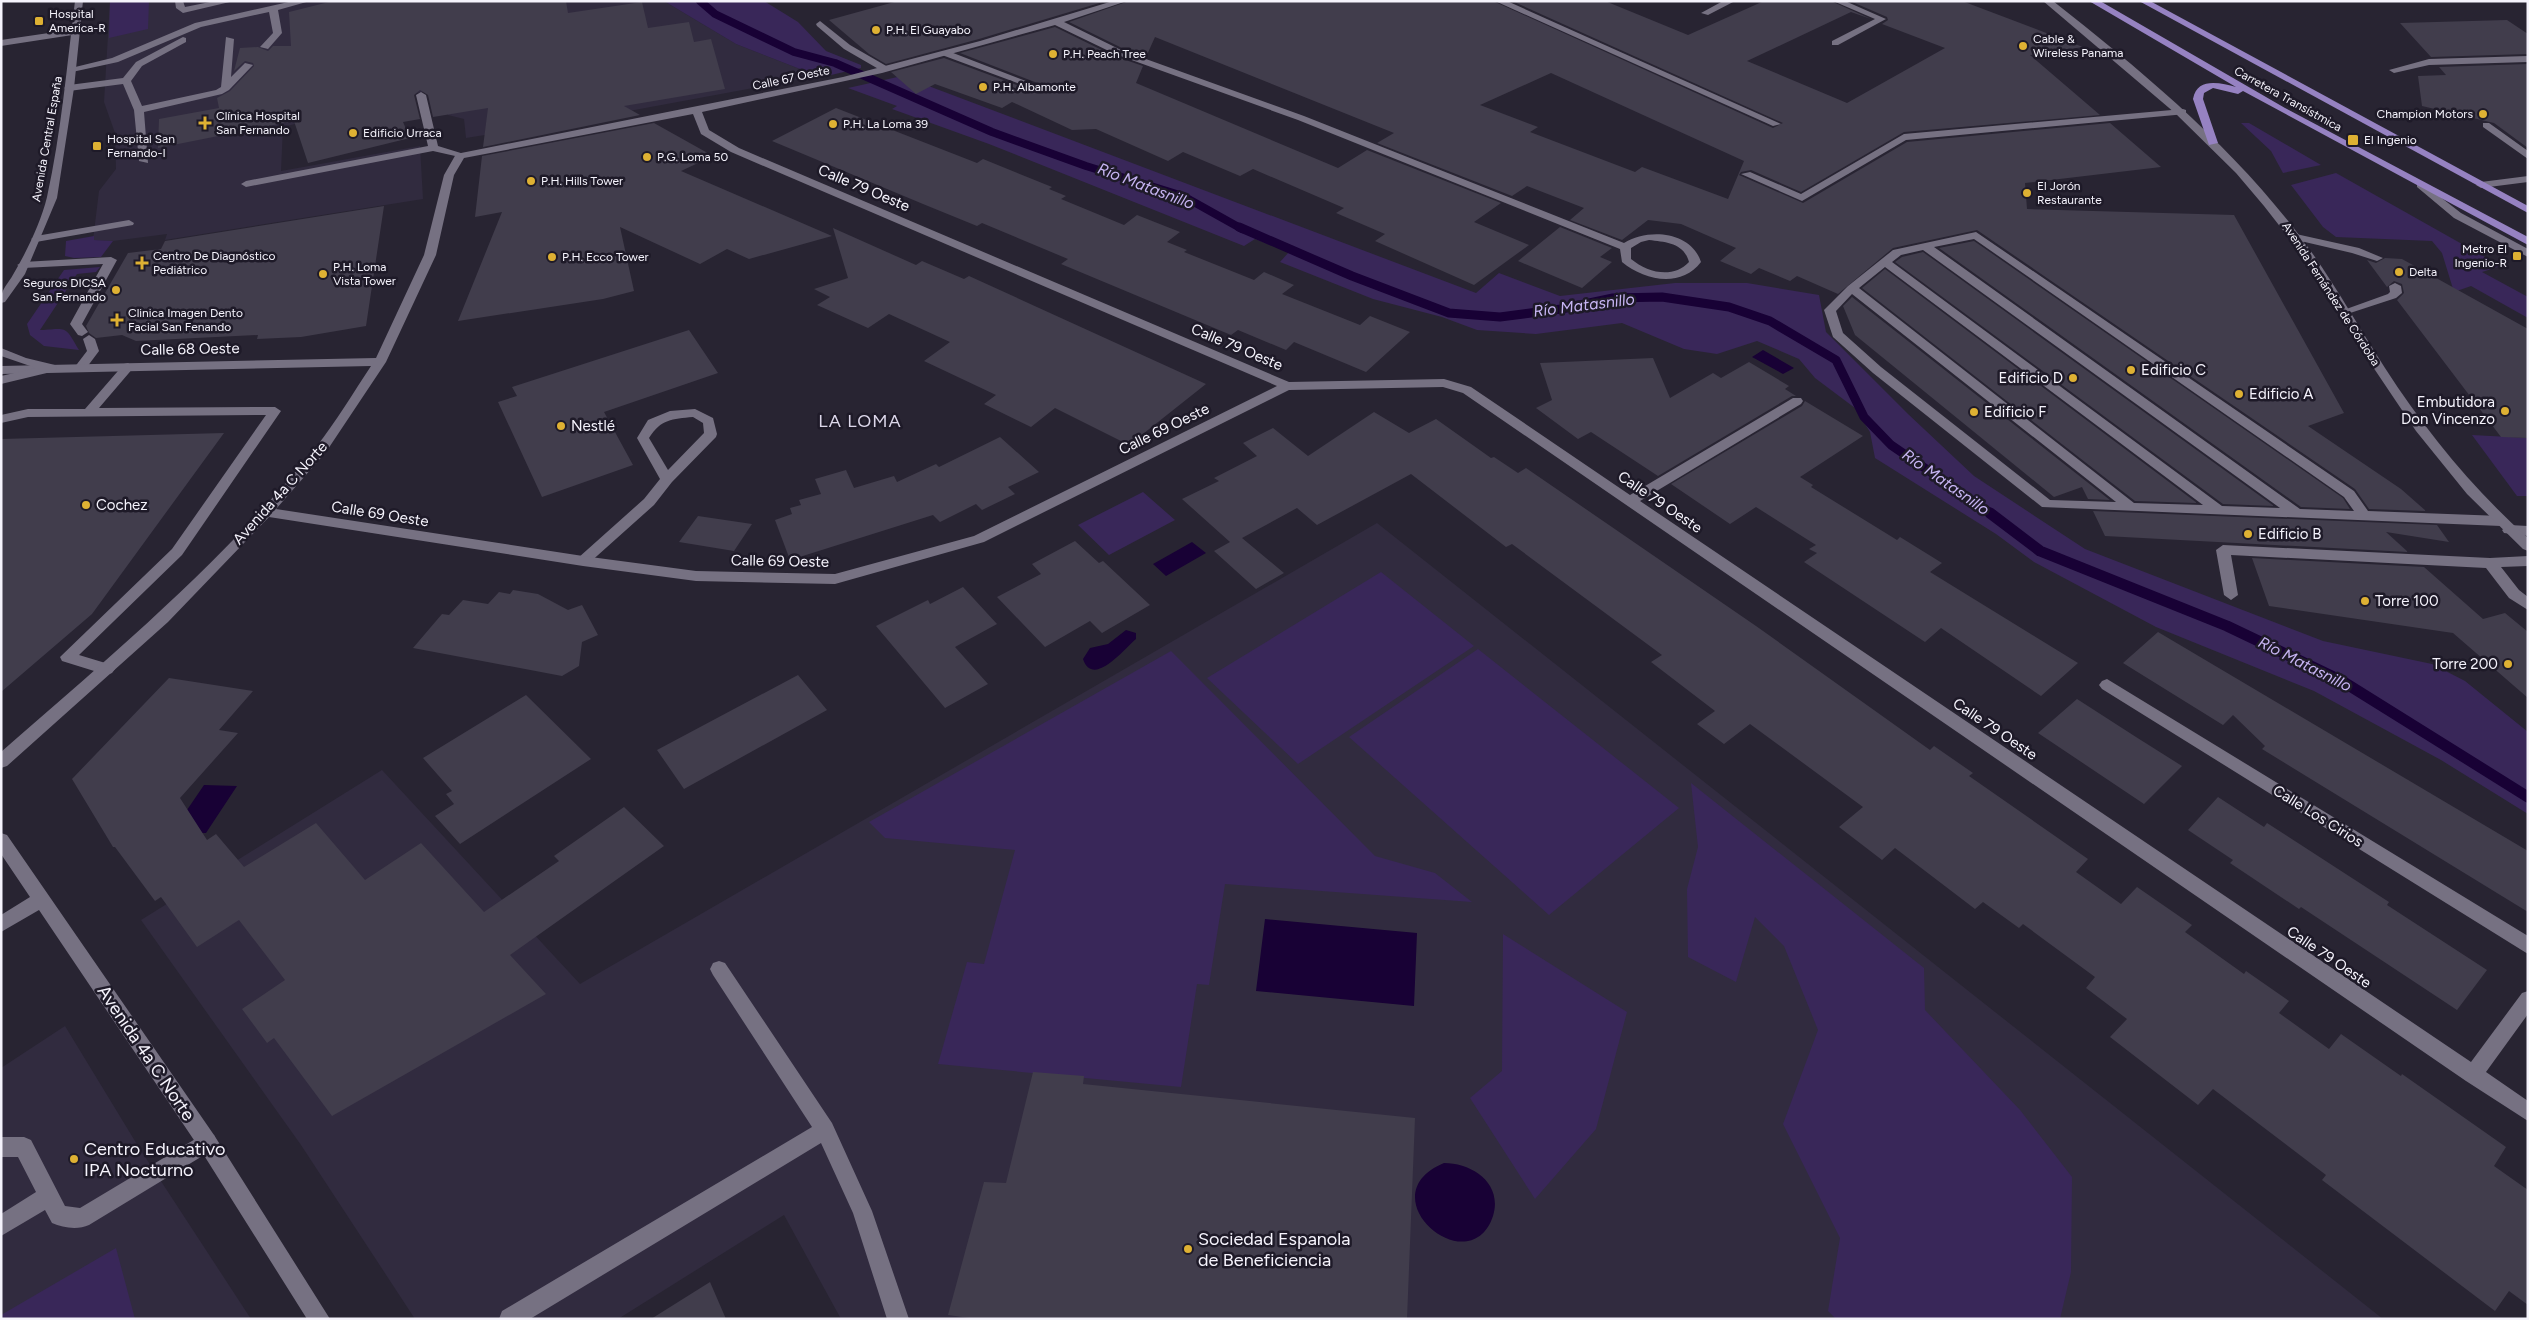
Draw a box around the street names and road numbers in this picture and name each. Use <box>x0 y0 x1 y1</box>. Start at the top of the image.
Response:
street label: Calle 67 Oeste <box>751 63 831 93</box>
street label: Carretera Transístmica <box>2232 64 2344 134</box>
street label: Avenida Central España <box>29 75 65 203</box>
street label: Calle 79 Oeste <box>815 161 913 215</box>
street label: Avenida Fernández de Córdoba <box>2279 219 2383 369</box>
street label: Calle 79 Oeste <box>1188 320 1286 374</box>
street label: Calle 68 Oeste <box>140 339 240 359</box>
street label: Calle 69 Oeste <box>1116 399 1212 459</box>
street label: Avenida 4a C Norte <box>229 438 331 548</box>
street label: Calle 79 Oeste <box>1614 467 1706 537</box>
street label: Calle 69 Oeste <box>330 497 430 531</box>
street label: Calle 69 Oeste <box>731 551 829 571</box>
street label: Calle 79 Oeste <box>1949 694 2041 764</box>
street label: Calle Los Cirios <box>2270 781 2366 851</box>
street label: Calle 79 Oeste <box>2283 922 2375 992</box>
street label: Avenida 4a C Norte <box>93 981 200 1125</box>

